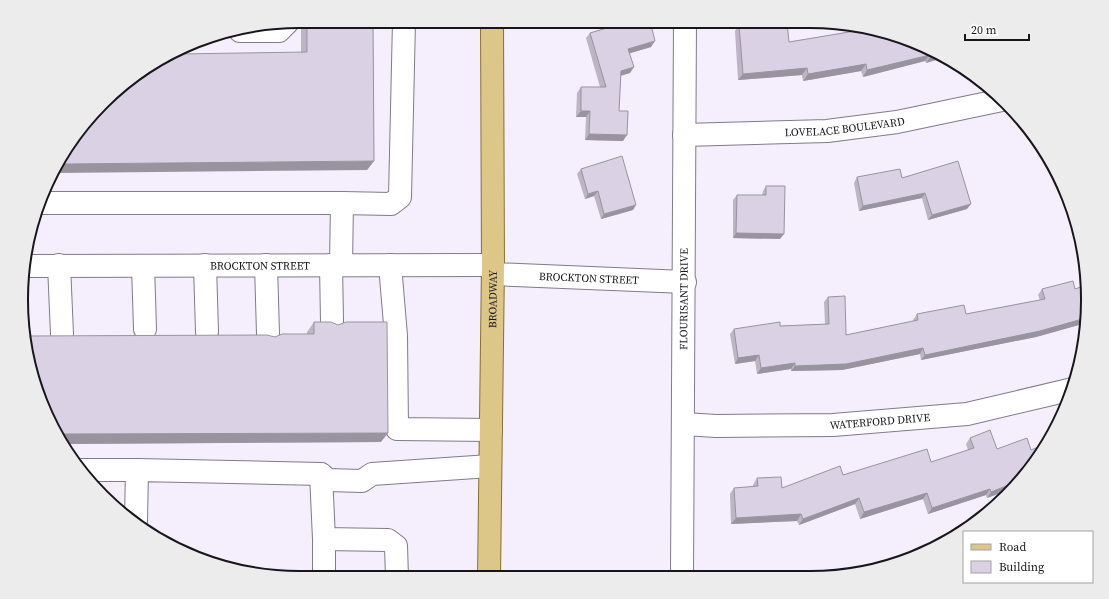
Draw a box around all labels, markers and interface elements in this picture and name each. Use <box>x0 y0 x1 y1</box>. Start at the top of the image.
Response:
scale bar <box>965 16 1029 42</box>
text: 20 m <box>971 22 997 38</box>
street label: LOVELACE BOULEVARD <box>784 113 906 140</box>
street label: FLOURISANT DRIVE <box>676 248 691 350</box>
street label: BROCKTON STREET <box>210 258 310 273</box>
street label: BROCKTON STREET <box>539 268 639 288</box>
street label: BROADWAY <box>485 270 500 328</box>
street label: WATERFORD DRIVE <box>829 410 931 433</box>
legend <box>963 531 1093 583</box>
text: Road <box>999 539 1026 555</box>
text: Building <box>999 559 1044 575</box>

